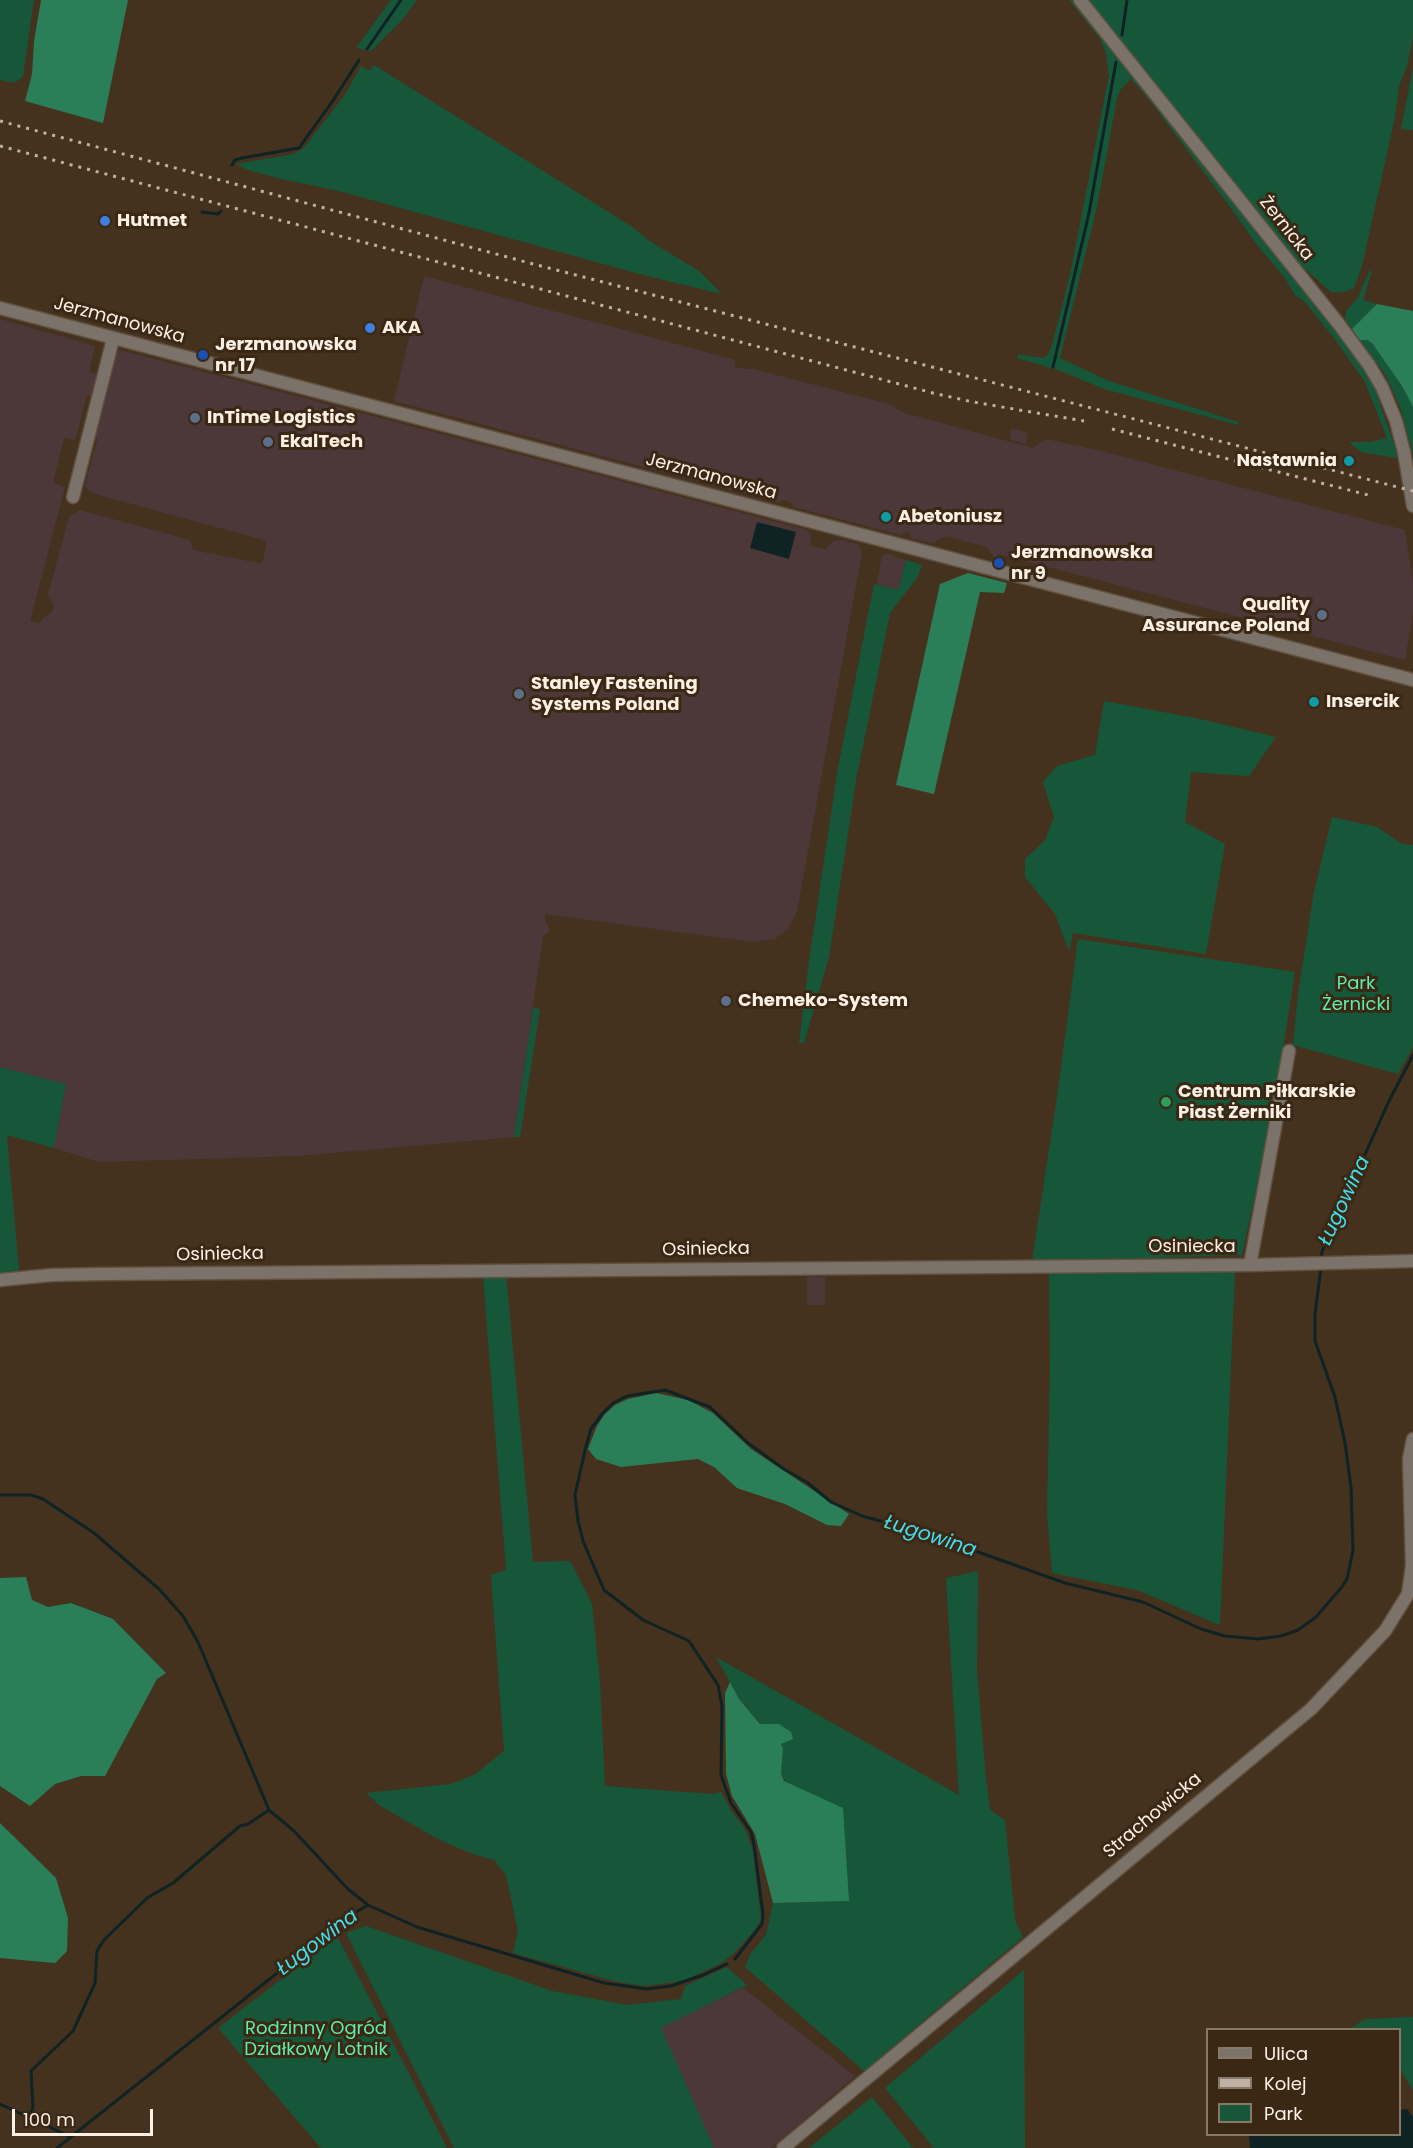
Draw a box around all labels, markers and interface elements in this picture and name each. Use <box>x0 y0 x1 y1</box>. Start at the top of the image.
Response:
street label: Żernicka <box>1254 192 1318 266</box>
place label: Hutmet <box>117 210 187 232</box>
marker: Hutmet <box>98 214 112 228</box>
street label: Jerzmanowska <box>51 293 187 349</box>
place label: AKA <box>382 317 421 339</box>
marker: AKA <box>363 321 377 335</box>
place label: Jerzmanowska nr 17 <box>215 334 357 376</box>
marker: Jerzmanowska nr 17 <box>196 348 210 362</box>
place label: InTime Logistics <box>207 407 356 429</box>
marker: InTime Logistics <box>188 411 202 425</box>
place label: EkalTech <box>280 431 363 453</box>
marker: EkalTech <box>261 435 275 449</box>
street label: Jerzmanowska <box>643 449 779 505</box>
place label: Nastawnia <box>1236 450 1337 472</box>
marker: Nastawnia <box>1342 454 1356 468</box>
place label: Abetoniusz <box>898 506 1002 528</box>
marker: Abetoniusz <box>879 510 893 524</box>
place label: Jerzmanowska nr 9 <box>1011 542 1153 584</box>
marker: Jerzmanowska nr 9 <box>992 556 1006 570</box>
place label: Quality Assurance Poland <box>1142 594 1310 636</box>
marker: Quality Assurance Poland <box>1315 608 1329 622</box>
place label: Stanley Fastening Systems Poland <box>531 673 698 716</box>
marker: Stanley Fastening Systems Poland <box>512 687 526 701</box>
place label: Insercik <box>1326 691 1400 713</box>
marker: Insercik <box>1307 695 1321 709</box>
park label: Park Żernicki <box>1322 973 1390 1016</box>
place label: Chemeko-System <box>738 990 908 1012</box>
marker: Chemeko-System <box>719 994 733 1008</box>
place label: Centrum Piłkarskie Piast Żerniki <box>1178 1081 1356 1124</box>
marker: Centrum Piłkarskie Piast Żerniki <box>1159 1095 1173 1109</box>
water label: Ługowina <box>1314 1153 1376 1249</box>
street label: Osiniecka <box>1148 1236 1236 1258</box>
street label: Osiniecka <box>662 1238 750 1262</box>
street label: Osiniecka <box>176 1243 264 1267</box>
water label: Ługowina <box>881 1511 979 1563</box>
street label: Strachowicka <box>1100 1769 1206 1863</box>
water label: Ługowina <box>273 1905 363 1981</box>
park label: Rodzinny Ogród Działkowy Lotnik <box>244 2018 388 2060</box>
legend <box>1206 2028 1401 2136</box>
text: Ulica <box>1264 2041 1308 2066</box>
text: Kolej <box>1264 2071 1306 2096</box>
scale bar <box>15 2097 156 2135</box>
text: Park <box>1264 2101 1303 2126</box>
text: 100 m <box>23 2107 75 2132</box>

